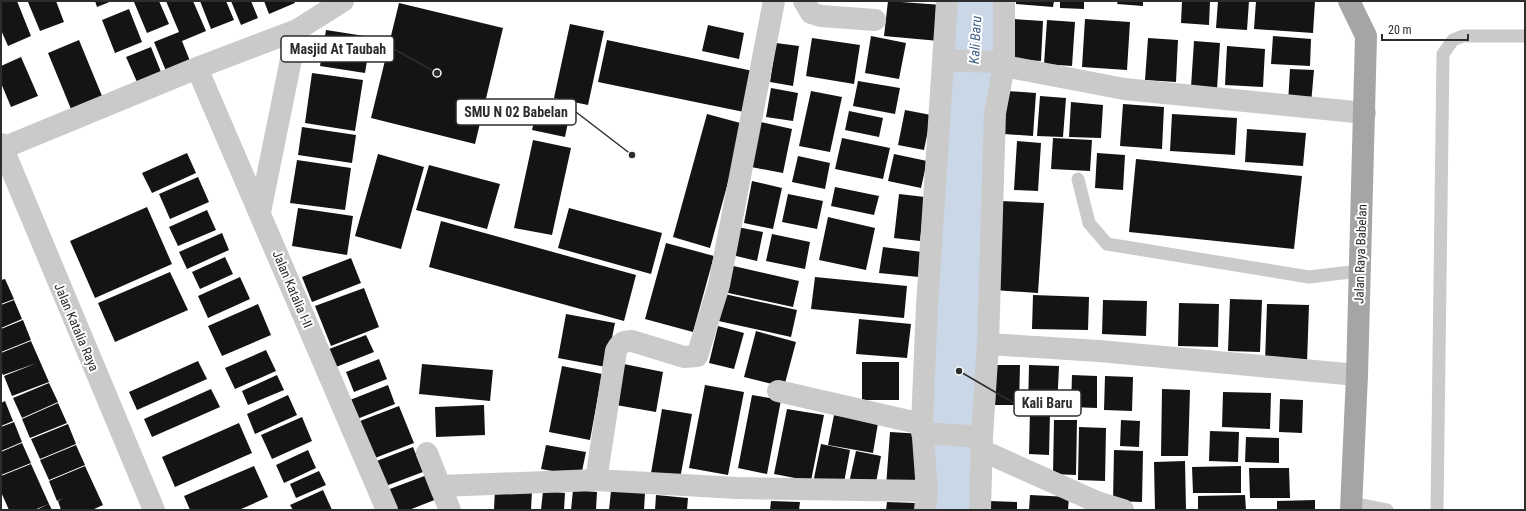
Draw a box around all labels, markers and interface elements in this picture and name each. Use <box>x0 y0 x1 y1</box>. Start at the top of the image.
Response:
water label: Kali Baru <box>966 15 984 64</box>
scale bar <box>1382 16 1468 42</box>
text: 20 m <box>1388 23 1412 37</box>
callout: Masjid At Taubah <box>281 36 394 62</box>
text: Masjid At Taubah <box>290 41 386 57</box>
callout: SMU N 02 Babelan <box>456 99 576 125</box>
text: SMU N 02 Babelan <box>464 104 568 120</box>
street label: Jalan Raya Babelan <box>1351 204 1370 304</box>
street label: Jalan Katalia I-II <box>270 248 316 330</box>
street label: Jalan Katalia Raya <box>51 281 102 373</box>
callout: Kali Baru <box>1014 390 1081 416</box>
text: Kali Baru <box>1022 395 1072 411</box>

